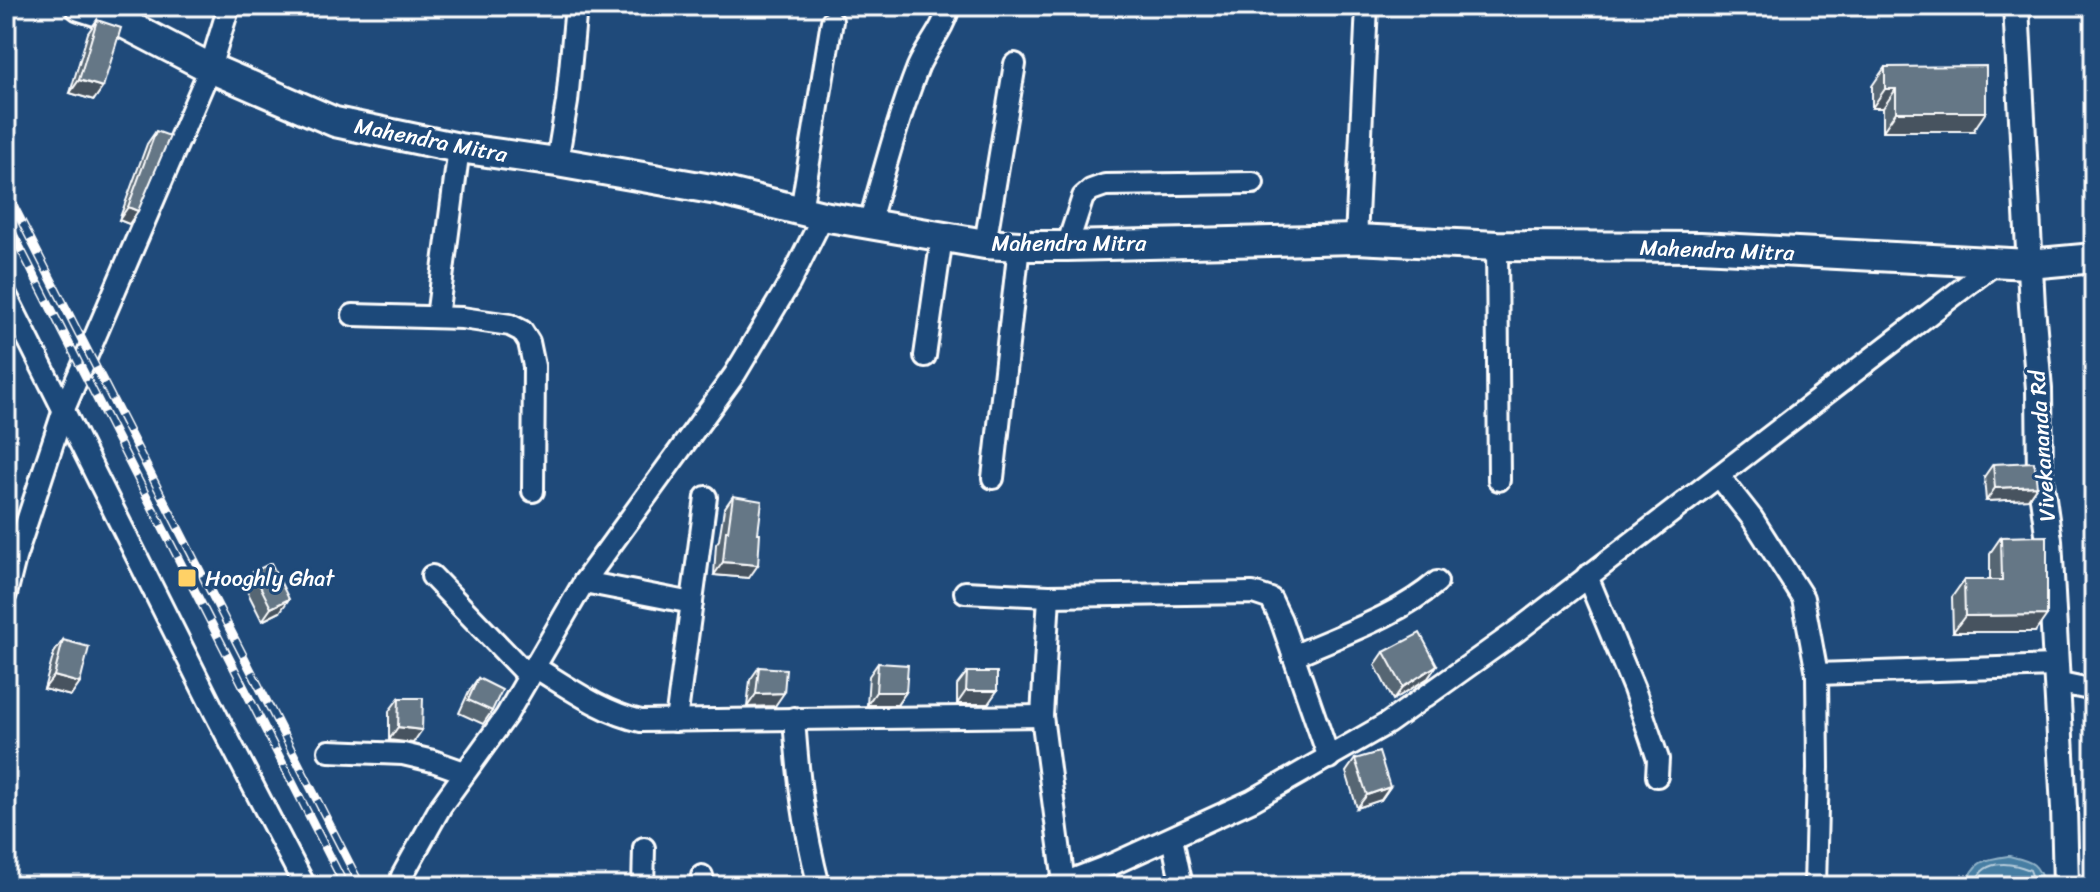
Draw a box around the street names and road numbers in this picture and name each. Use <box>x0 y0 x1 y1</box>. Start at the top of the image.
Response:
street label: Mahendra Mitra <box>351 106 512 174</box>
street label: Mahendra Mitra <box>992 224 1147 263</box>
street label: Mahendra Mitra <box>1639 228 1796 272</box>
street label: Vivekananda Rd <box>2017 368 2067 523</box>

